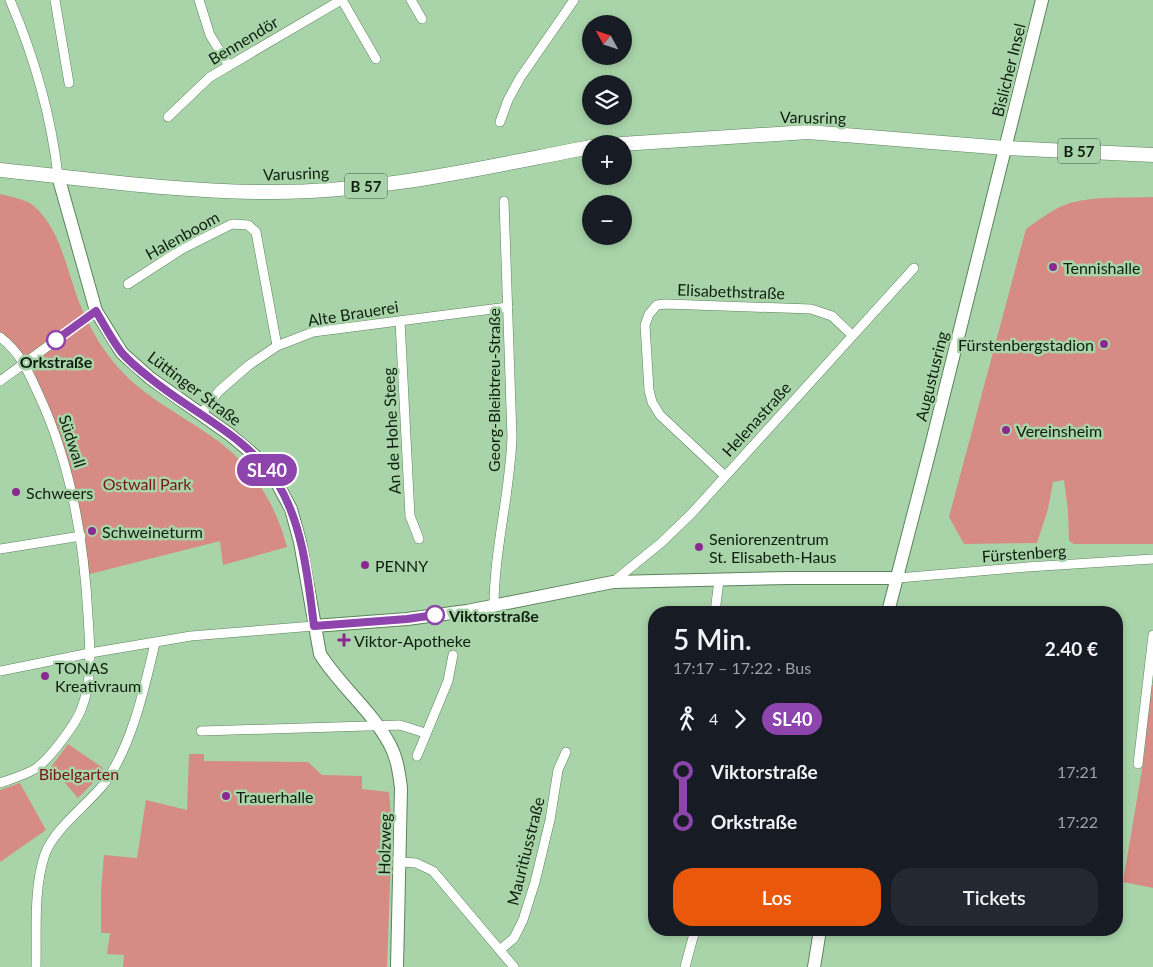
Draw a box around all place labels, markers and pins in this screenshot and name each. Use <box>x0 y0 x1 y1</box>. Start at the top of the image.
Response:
place label: Tennishalle <box>1063 258 1140 277</box>
marker: Tennishalle <box>1047 261 1059 273</box>
marker: Orkstraße <box>46 330 66 350</box>
place label: Fürstenbergstadion <box>958 335 1094 354</box>
marker: Fürstenbergstadion <box>1098 338 1110 350</box>
place label: Orkstraße <box>20 352 93 371</box>
place label: Vereinsheim <box>1016 421 1102 440</box>
marker: Vereinsheim <box>1000 424 1012 436</box>
place label: Schweers <box>26 483 93 502</box>
marker: Schweers <box>10 486 22 498</box>
place label: Schweineturm <box>102 522 203 541</box>
marker: Schweineturm <box>86 525 98 537</box>
place label: Seniorenzentrum St. Elisabeth-Haus <box>709 529 836 566</box>
marker: Seniorenzentrum St. Elisabeth-Haus <box>693 541 705 553</box>
place label: PENNY <box>375 556 428 575</box>
marker: PENNY <box>359 559 371 571</box>
marker: Viktorstraße <box>425 605 445 625</box>
place label: Viktorstraße <box>448 606 539 625</box>
place label: Viktor-Apotheke <box>354 631 471 650</box>
marker: Viktor-Apotheke <box>338 634 350 646</box>
place label: TONAS Kreativraum <box>55 658 141 695</box>
marker: TONAS Kreativraum <box>39 670 51 682</box>
place label: Trauerhalle <box>236 787 313 806</box>
marker: Trauerhalle <box>220 790 232 802</box>

